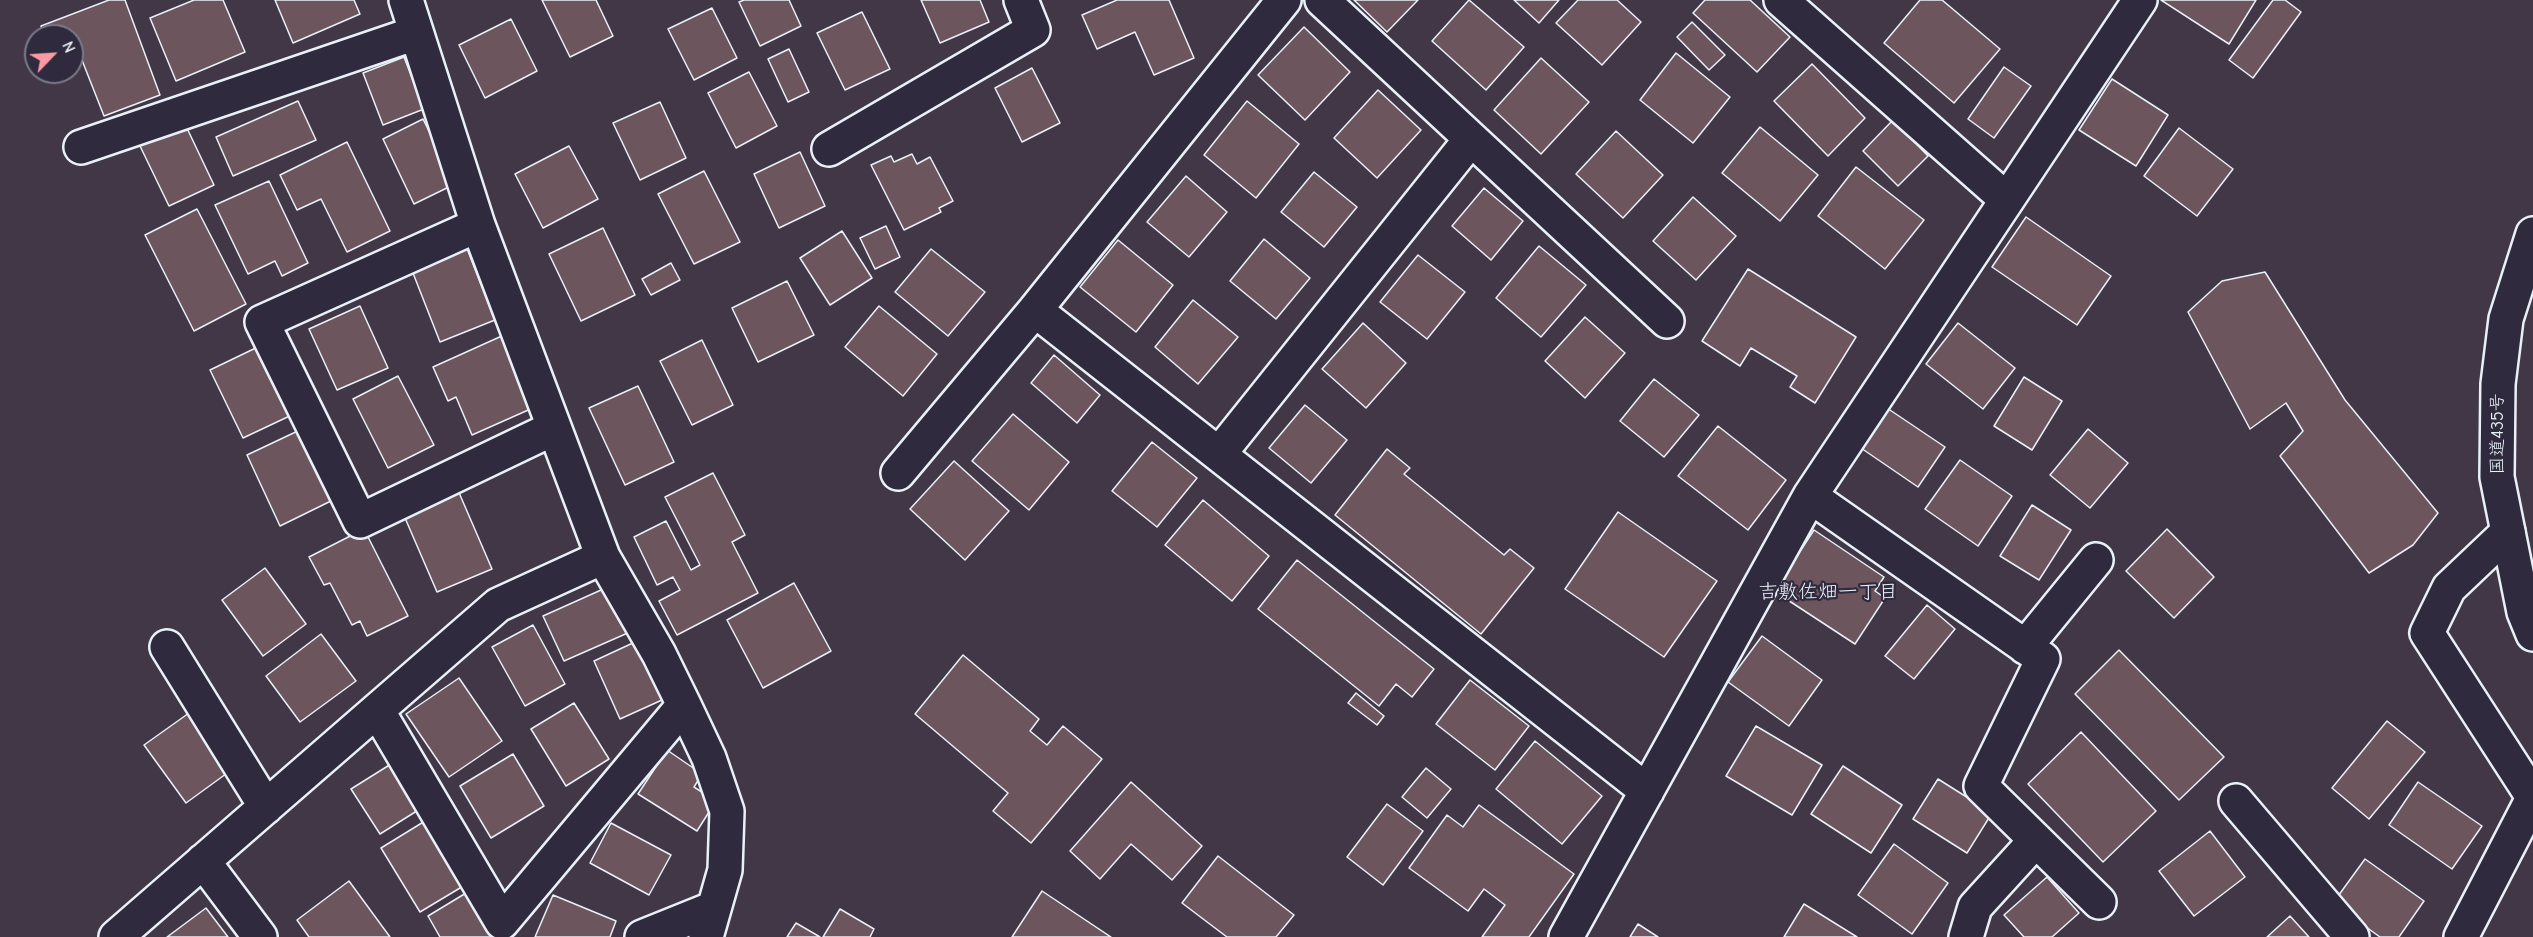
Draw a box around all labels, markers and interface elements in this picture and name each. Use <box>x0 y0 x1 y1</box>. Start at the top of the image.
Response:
north arrow <box>24 24 84 84</box>
text: N <box>58 39 79 56</box>
street label: 国道435号 <box>2487 393 2509 475</box>
district label: 吉敷佐畑一丁目 <box>1758 580 1898 604</box>

